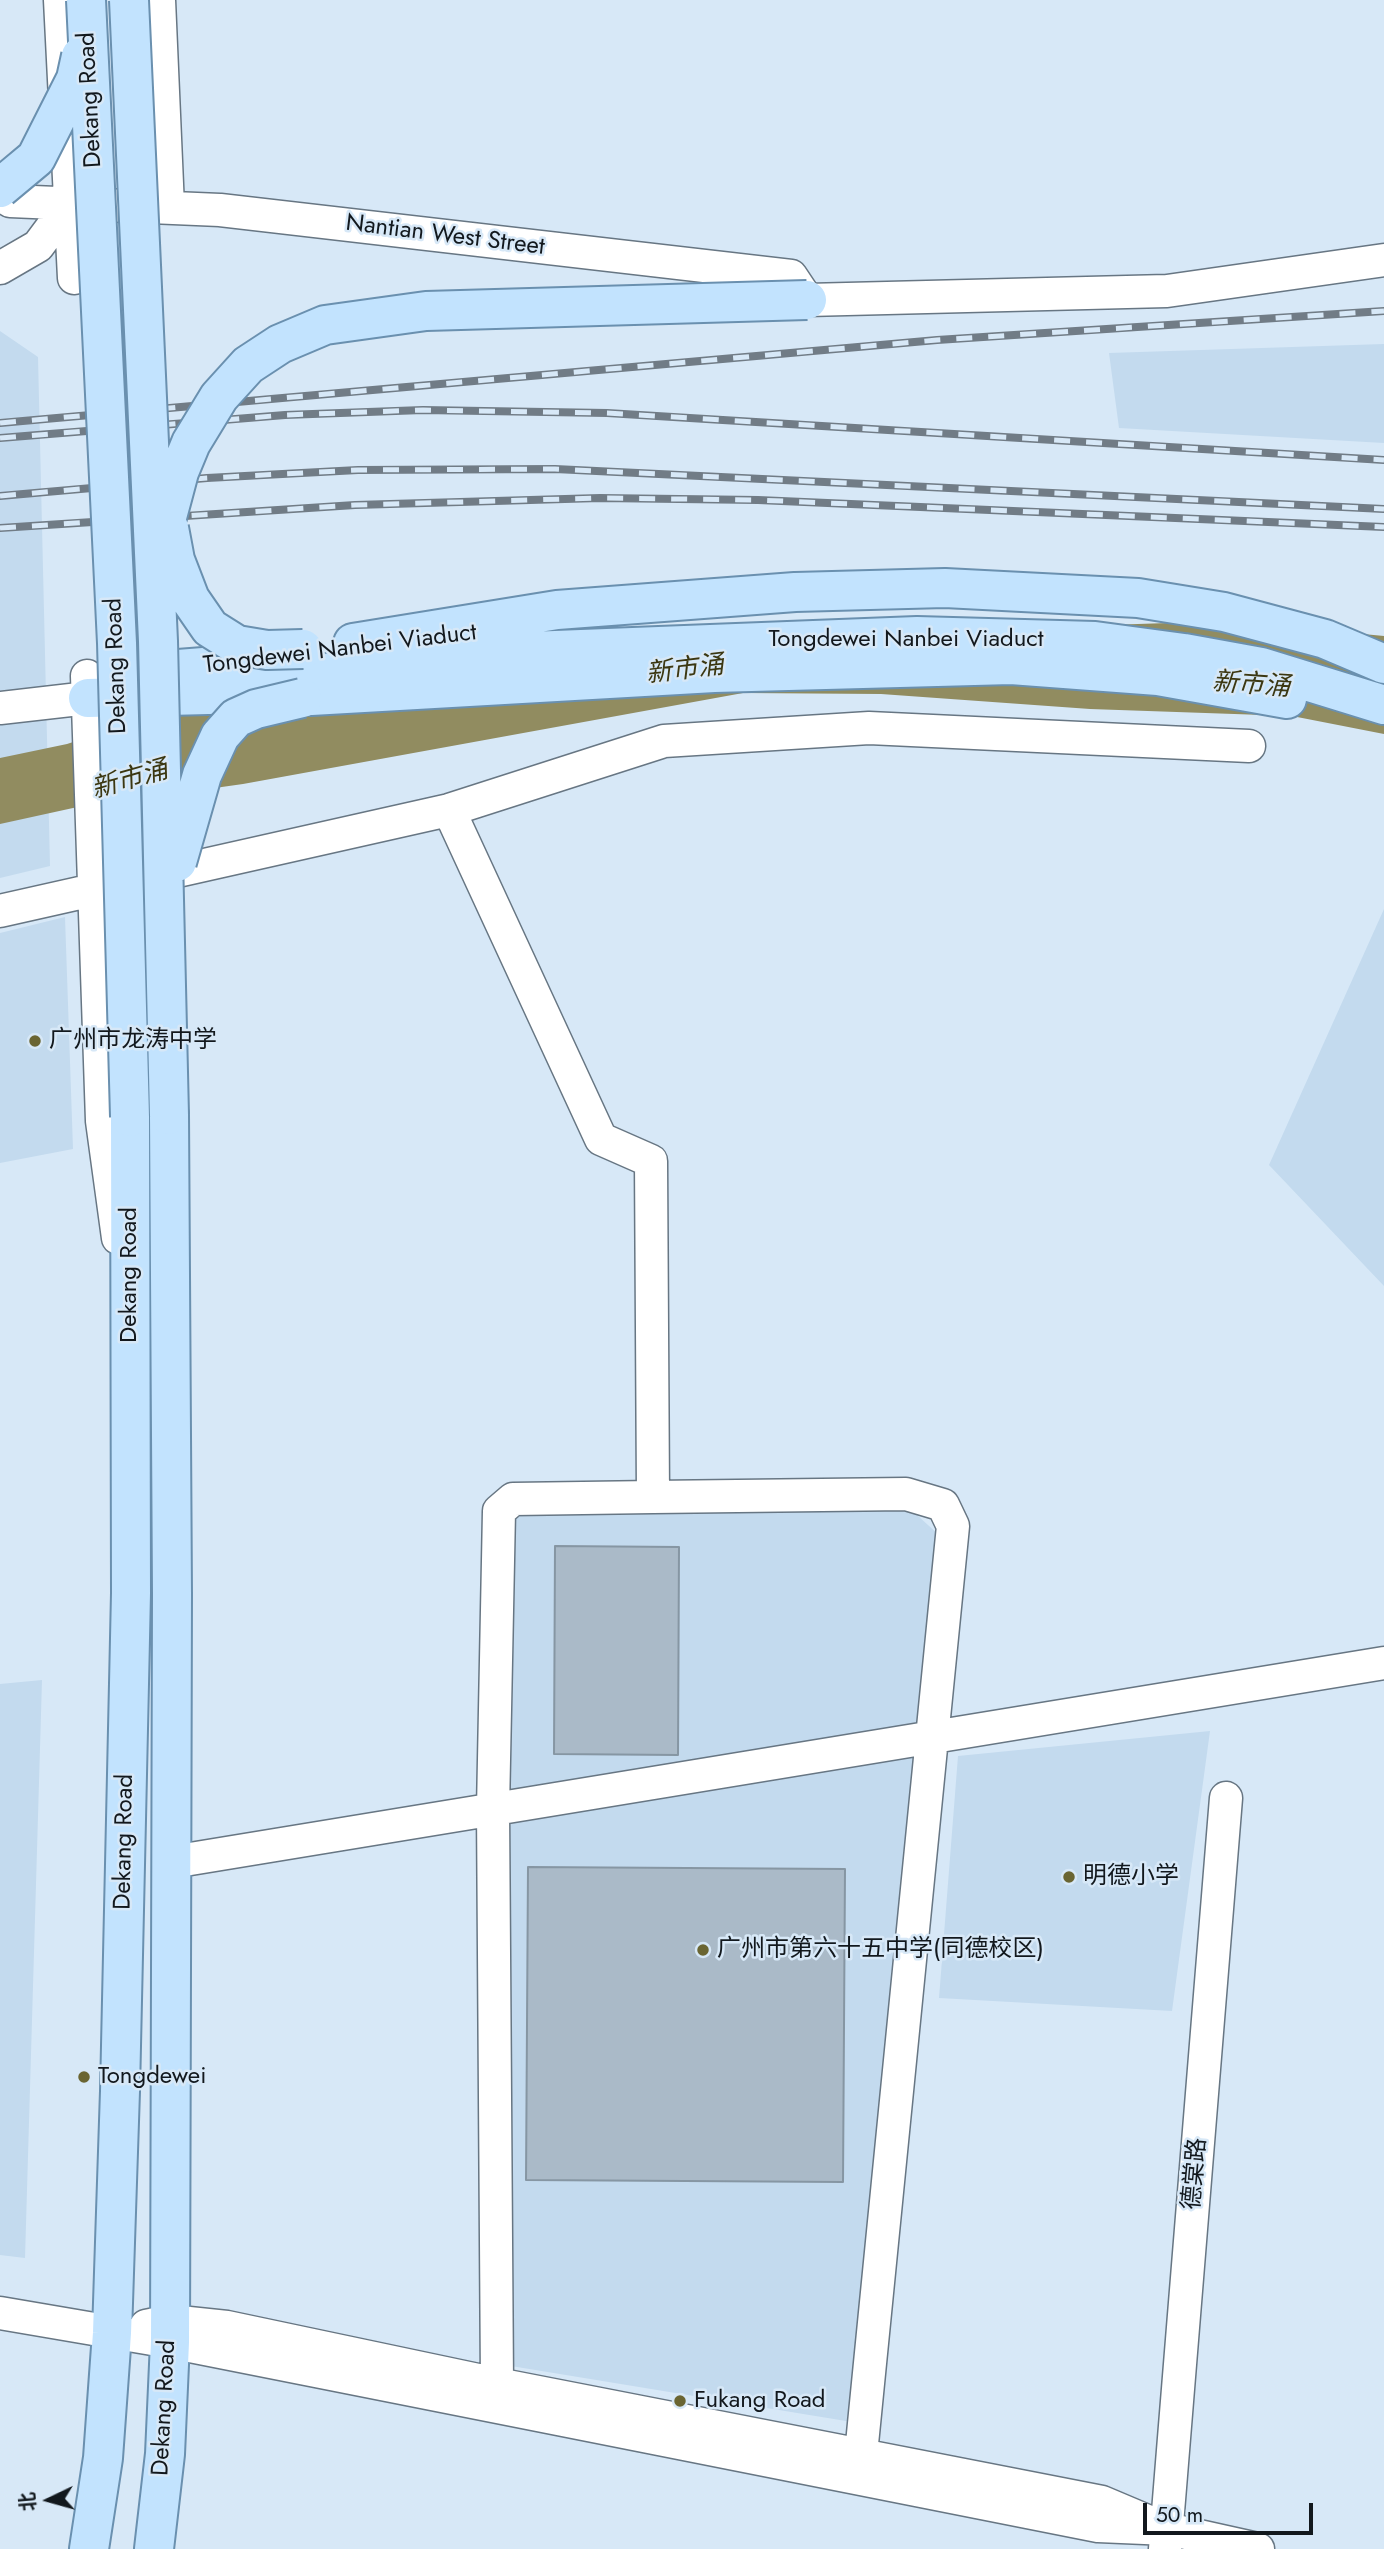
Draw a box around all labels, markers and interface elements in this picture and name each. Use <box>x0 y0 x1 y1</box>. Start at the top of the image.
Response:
street label: Dekang Road <box>73 31 109 169</box>
street label: Nantian West Street <box>344 210 546 262</box>
street label: Dekang Road <box>100 598 134 734</box>
street label: Tongdewei Nanbei Viaduct <box>202 619 478 681</box>
street label: Tongdewei Nanbei Viaduct <box>769 626 1043 654</box>
water label: 新市涌 <box>644 651 726 691</box>
water label: 新市涌 <box>1211 668 1291 704</box>
water label: 新市涌 <box>88 755 172 807</box>
place label: 广州市龙涛中学 <box>49 1027 217 1055</box>
marker: 广州市龙涛中学 <box>27 1033 43 1049</box>
street label: Dekang Road <box>116 1207 144 1343</box>
street label: Dekang Road <box>109 1774 141 1910</box>
place label: 明德小学 <box>1083 1863 1179 1891</box>
marker: 明德小学 <box>1061 1869 1077 1885</box>
place label: 广州市第六十五中学(同德校区) <box>717 1936 1044 1964</box>
marker: 广州市第六十五中学(同德校区) <box>695 1942 711 1958</box>
place label: Tongdewei <box>98 2063 206 2091</box>
marker: Tongdewei <box>76 2069 92 2085</box>
street label: 德棠路 <box>1179 2137 1213 2211</box>
street label: Dekang Road <box>147 2339 183 2477</box>
place label: Fukang Road <box>694 2387 825 2415</box>
marker: Fukang Road <box>672 2393 688 2409</box>
north arrow <box>14 2465 84 2535</box>
scale bar <box>1146 2490 1316 2534</box>
text: 北 <box>13 2491 42 2513</box>
text: 50 m <box>1156 2500 1203 2530</box>

